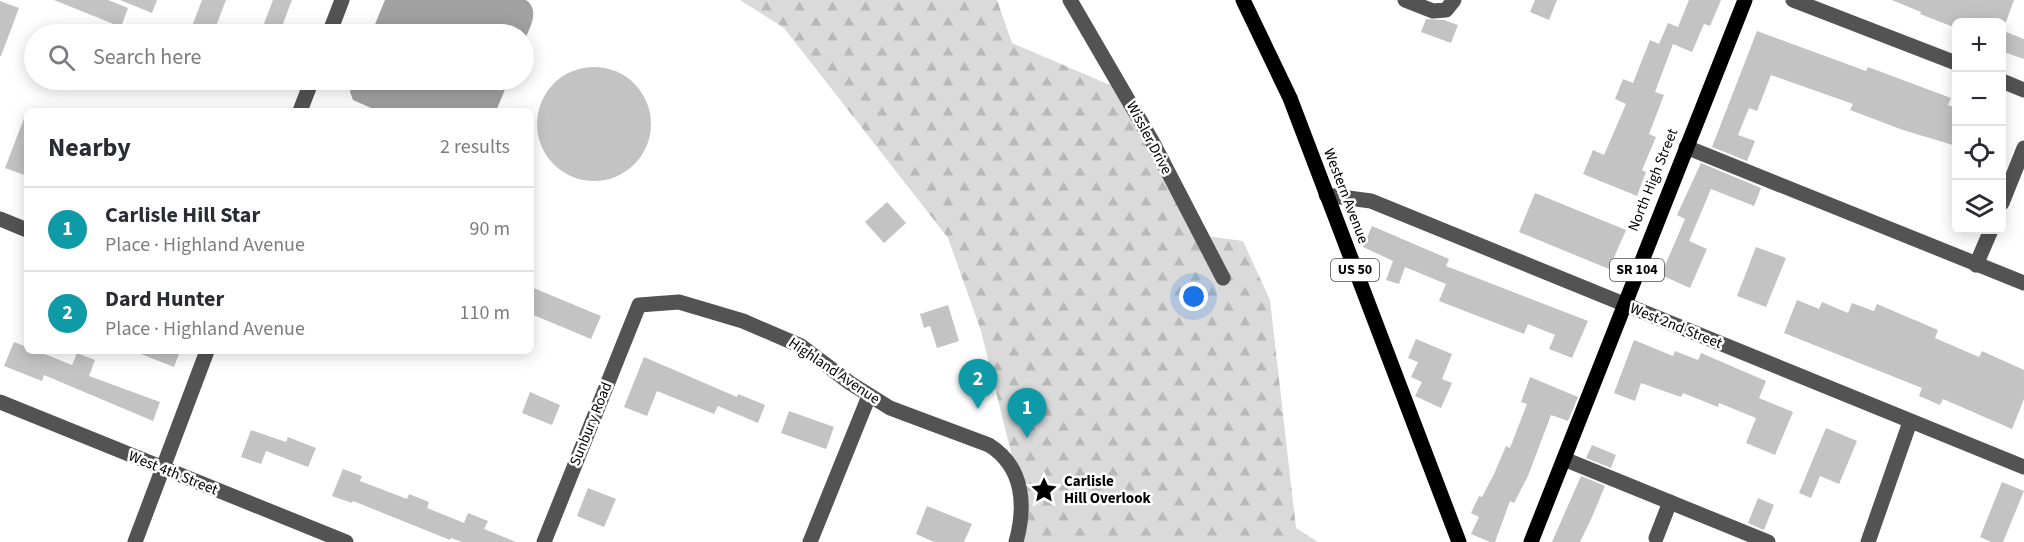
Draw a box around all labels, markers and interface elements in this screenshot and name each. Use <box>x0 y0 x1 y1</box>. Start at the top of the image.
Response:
map controls <box>1952 18 2006 234</box>
button: + <box>1952 18 2006 72</box>
search box <box>24 24 534 90</box>
icon: search <box>45 41 78 74</box>
text: Search here <box>93 41 201 73</box>
button: − <box>1952 72 2006 126</box>
street label: Wissler Drive <box>1121 98 1177 178</box>
street label: North High Street <box>1623 126 1683 234</box>
button: locate <box>1952 126 2006 180</box>
text: Nearby <box>48 129 131 166</box>
text: 2 results <box>440 133 510 161</box>
street label: Western Avenue <box>1318 145 1374 247</box>
button: layers <box>1952 180 2006 234</box>
text: Carlisle Hill Star <box>105 199 260 231</box>
text: 1 <box>62 215 73 243</box>
text: 90 m <box>470 215 510 243</box>
text: Place · Highland Avenue <box>105 231 305 259</box>
road number: US 50 <box>1331 259 1379 281</box>
road number: SR 104 <box>1610 259 1664 281</box>
your location <box>1179 282 1208 311</box>
text: Dard Hunter <box>105 283 224 315</box>
street label: West 2nd Street <box>1627 298 1725 354</box>
text: 2 <box>62 299 73 327</box>
text: 110 m <box>460 299 510 327</box>
text: Place · Highland Avenue <box>105 315 305 343</box>
street label: Highland Avenue <box>784 333 884 409</box>
pin: 2 <box>958 360 998 409</box>
street label: Sunbury Road <box>565 379 617 469</box>
pin: 1 <box>1008 388 1046 438</box>
street label: West 4th Street <box>125 446 221 500</box>
place label: Carlisle Hill Overlook <box>1064 471 1151 509</box>
place icon: Carlisle Hill Overlook <box>1029 475 1059 505</box>

